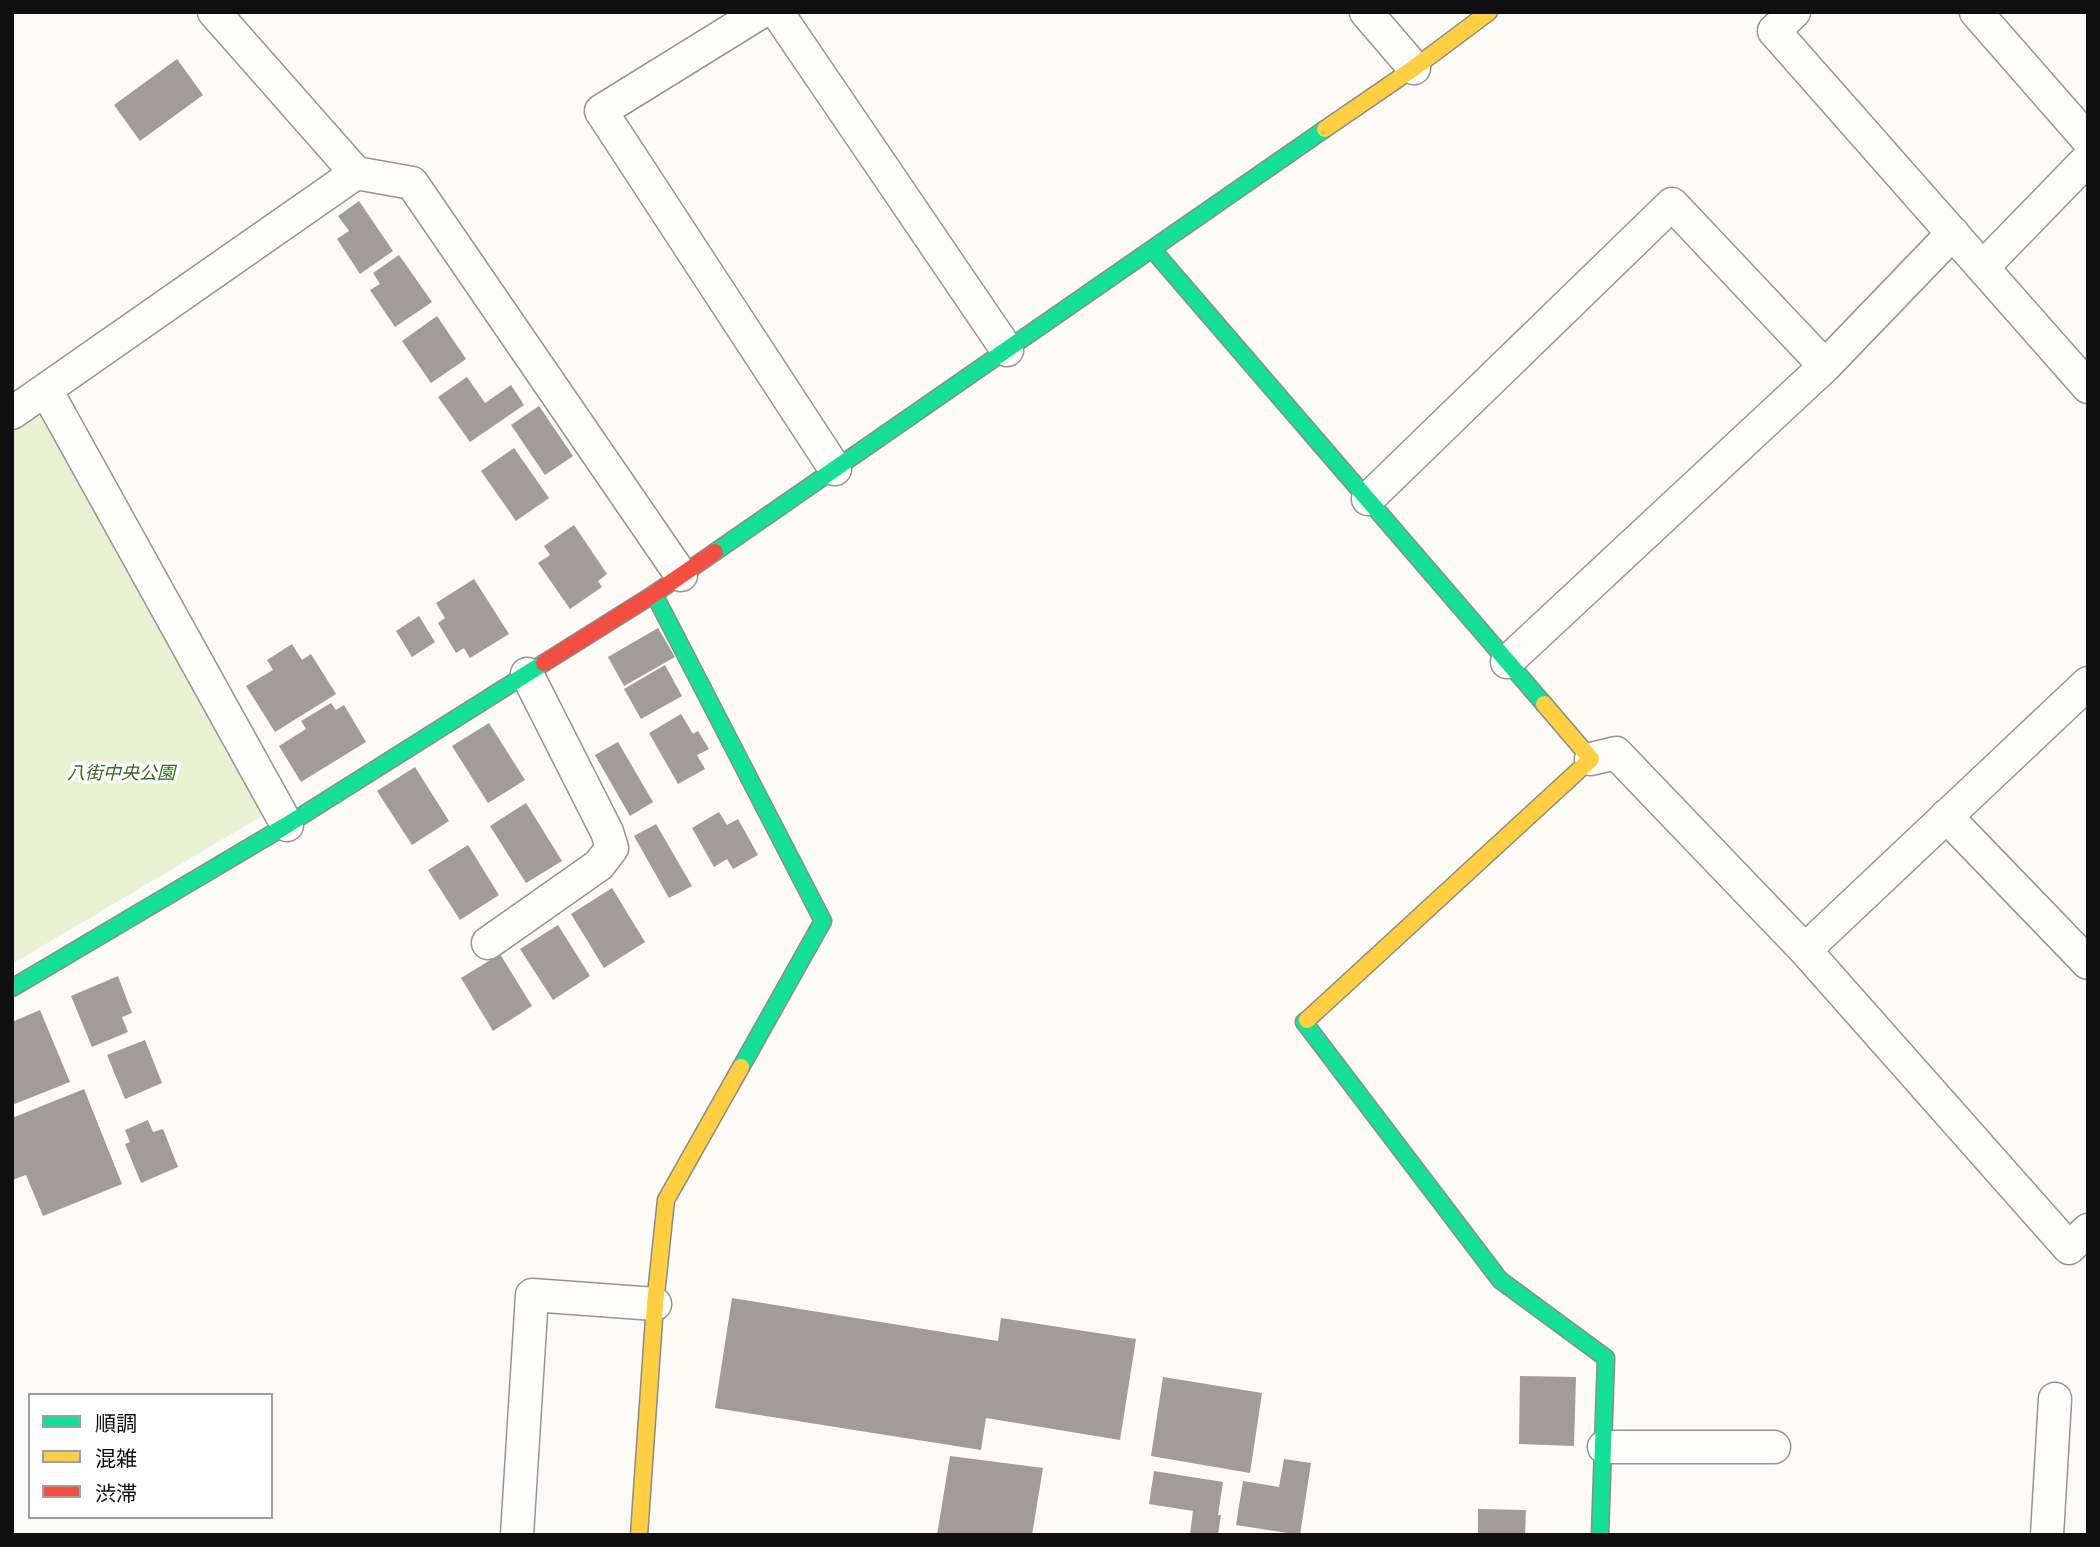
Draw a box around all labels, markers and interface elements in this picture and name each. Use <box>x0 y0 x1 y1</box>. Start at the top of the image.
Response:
park label: 八街中央公園 <box>67 763 175 785</box>
legend <box>28 1393 273 1519</box>
text: 順調 <box>95 1409 137 1437</box>
text: 混雑 <box>95 1444 137 1472</box>
text: 渋滞 <box>95 1479 137 1507</box>

